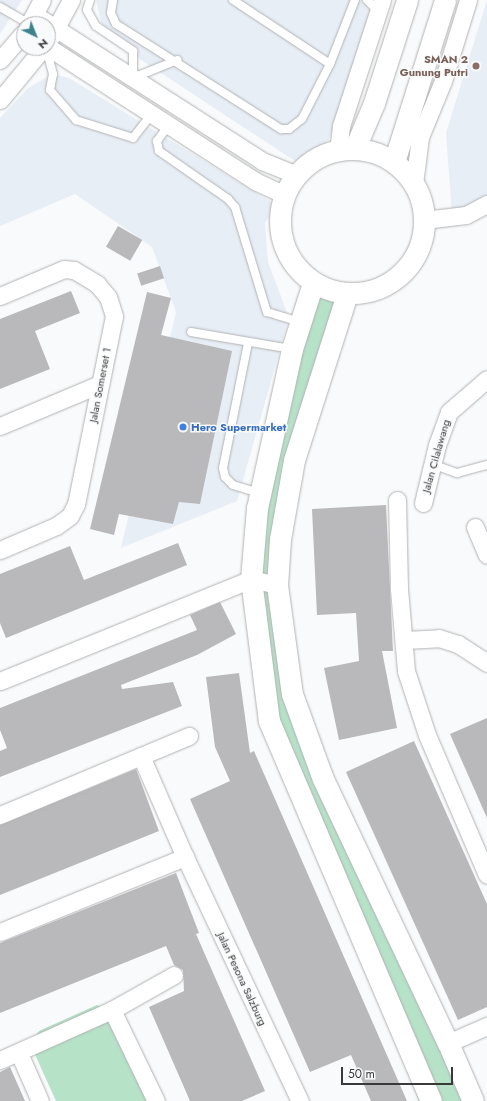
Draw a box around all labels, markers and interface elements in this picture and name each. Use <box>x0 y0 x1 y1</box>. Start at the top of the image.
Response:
north arrow <box>16 16 56 56</box>
text: N <box>35 35 52 53</box>
place label: SMAN 2 Gunung Putri <box>400 53 468 79</box>
marker: SMAN 2 Gunung Putri <box>471 61 481 71</box>
street label: Jalan Somerset 1 <box>86 347 114 423</box>
street label: Jalan Cilalawang <box>419 418 453 494</box>
place label: Hero Supermarket <box>191 420 286 434</box>
marker: Hero Supermarket <box>178 422 188 432</box>
street label: Jalan Pesona Salzburg <box>215 930 269 1028</box>
scale bar <box>343 1059 455 1085</box>
text: 50 m <box>348 1065 375 1083</box>

